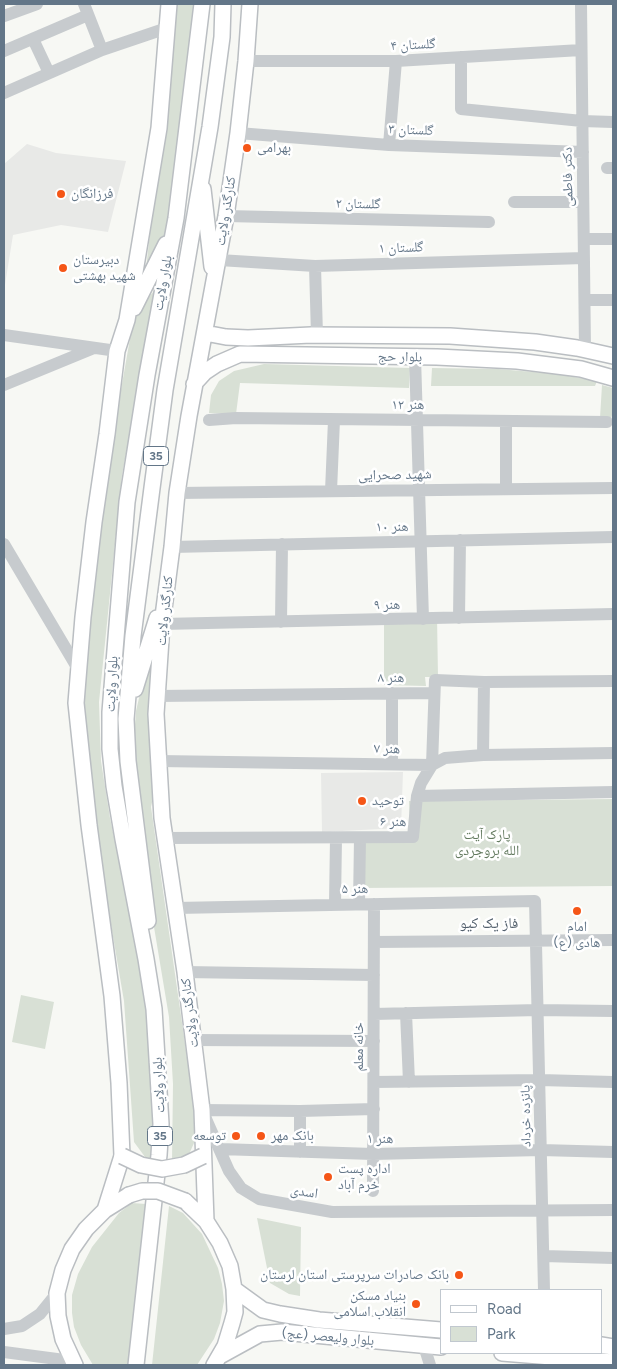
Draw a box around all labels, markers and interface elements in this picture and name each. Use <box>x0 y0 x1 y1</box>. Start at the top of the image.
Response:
street label: گلستان ۴ <box>390 35 436 55</box>
street label: گلستان ۳ <box>388 121 434 139</box>
place label: بهرامی <box>257 140 291 156</box>
marker: بهرامی <box>241 142 253 154</box>
street label: دکتر فاطمی <box>559 147 577 207</box>
street label: کنارگذر ولایت <box>212 175 240 247</box>
place label: فرزانگان <box>71 186 113 202</box>
marker: فرزانگان <box>55 188 67 200</box>
street label: گلستان ۲ <box>335 195 381 213</box>
street label: گلستان ۱ <box>378 239 424 257</box>
place label: دبیرستان شهید بهشتی <box>73 252 136 284</box>
street label: بلوار ولایت <box>150 254 176 312</box>
marker: دبیرستان شهید بهشتی <box>57 262 69 274</box>
street label: بلوار حج <box>378 348 422 366</box>
street label: هنر ۱۲ <box>392 397 424 413</box>
road number: 35 <box>144 446 168 466</box>
street label: شهید صحرایی <box>358 466 432 484</box>
street label: هنر ۱۰ <box>375 518 409 536</box>
street label: کنارگذر ولایت <box>153 575 177 647</box>
street label: هنر ۹ <box>374 596 400 614</box>
street label: بلوار ولایت <box>102 656 122 712</box>
street label: هنر ۸ <box>378 670 404 686</box>
street label: هنر ۷ <box>374 740 400 758</box>
place label: توحید <box>372 793 404 809</box>
marker: توحید <box>356 795 368 807</box>
street label: هنر ۶ <box>380 814 406 830</box>
park label: پارک آیت الله بروجردی <box>455 827 519 860</box>
street label: هنر ۵ <box>342 880 368 898</box>
marker: امام هادی (ع) <box>571 905 583 917</box>
district label: فاز یک کیو <box>460 915 518 933</box>
place label: امام هادی (ع) <box>554 919 600 952</box>
street label: کنارگذر ولایت <box>177 977 203 1049</box>
street label: خانه معلم <box>351 1022 367 1072</box>
street label: بلوار ولایت <box>149 1057 169 1113</box>
street label: پانزده خرداد <box>517 1085 535 1147</box>
road number: 35 <box>148 1126 172 1146</box>
place label: توسعه <box>193 1128 226 1144</box>
place label: بانک مهر <box>271 1128 314 1144</box>
marker: توسعه <box>230 1130 242 1142</box>
marker: بانک مهر <box>255 1130 267 1142</box>
street label: هنر ۱ <box>367 1131 393 1147</box>
place label: اداره پست خرم آباد <box>338 1161 391 1194</box>
marker: اداره پست خرم آباد <box>322 1171 334 1183</box>
street label: اسدی <box>289 1182 319 1202</box>
place label: بانک صادرات سرپرستی استان لرستان <box>260 1267 449 1283</box>
marker: بانک صادرات سرپرستی استان لرستان <box>453 1269 465 1281</box>
place label: بنیاد مسکن انقلاب اسلامی <box>334 1288 406 1320</box>
legend <box>440 1289 602 1354</box>
marker: بنیاد مسکن انقلاب اسلامی <box>410 1298 422 1310</box>
text: Road <box>487 1300 522 1318</box>
street label: بلوار ولیعصر (عج) <box>281 1325 375 1349</box>
text: Park <box>487 1325 516 1343</box>

